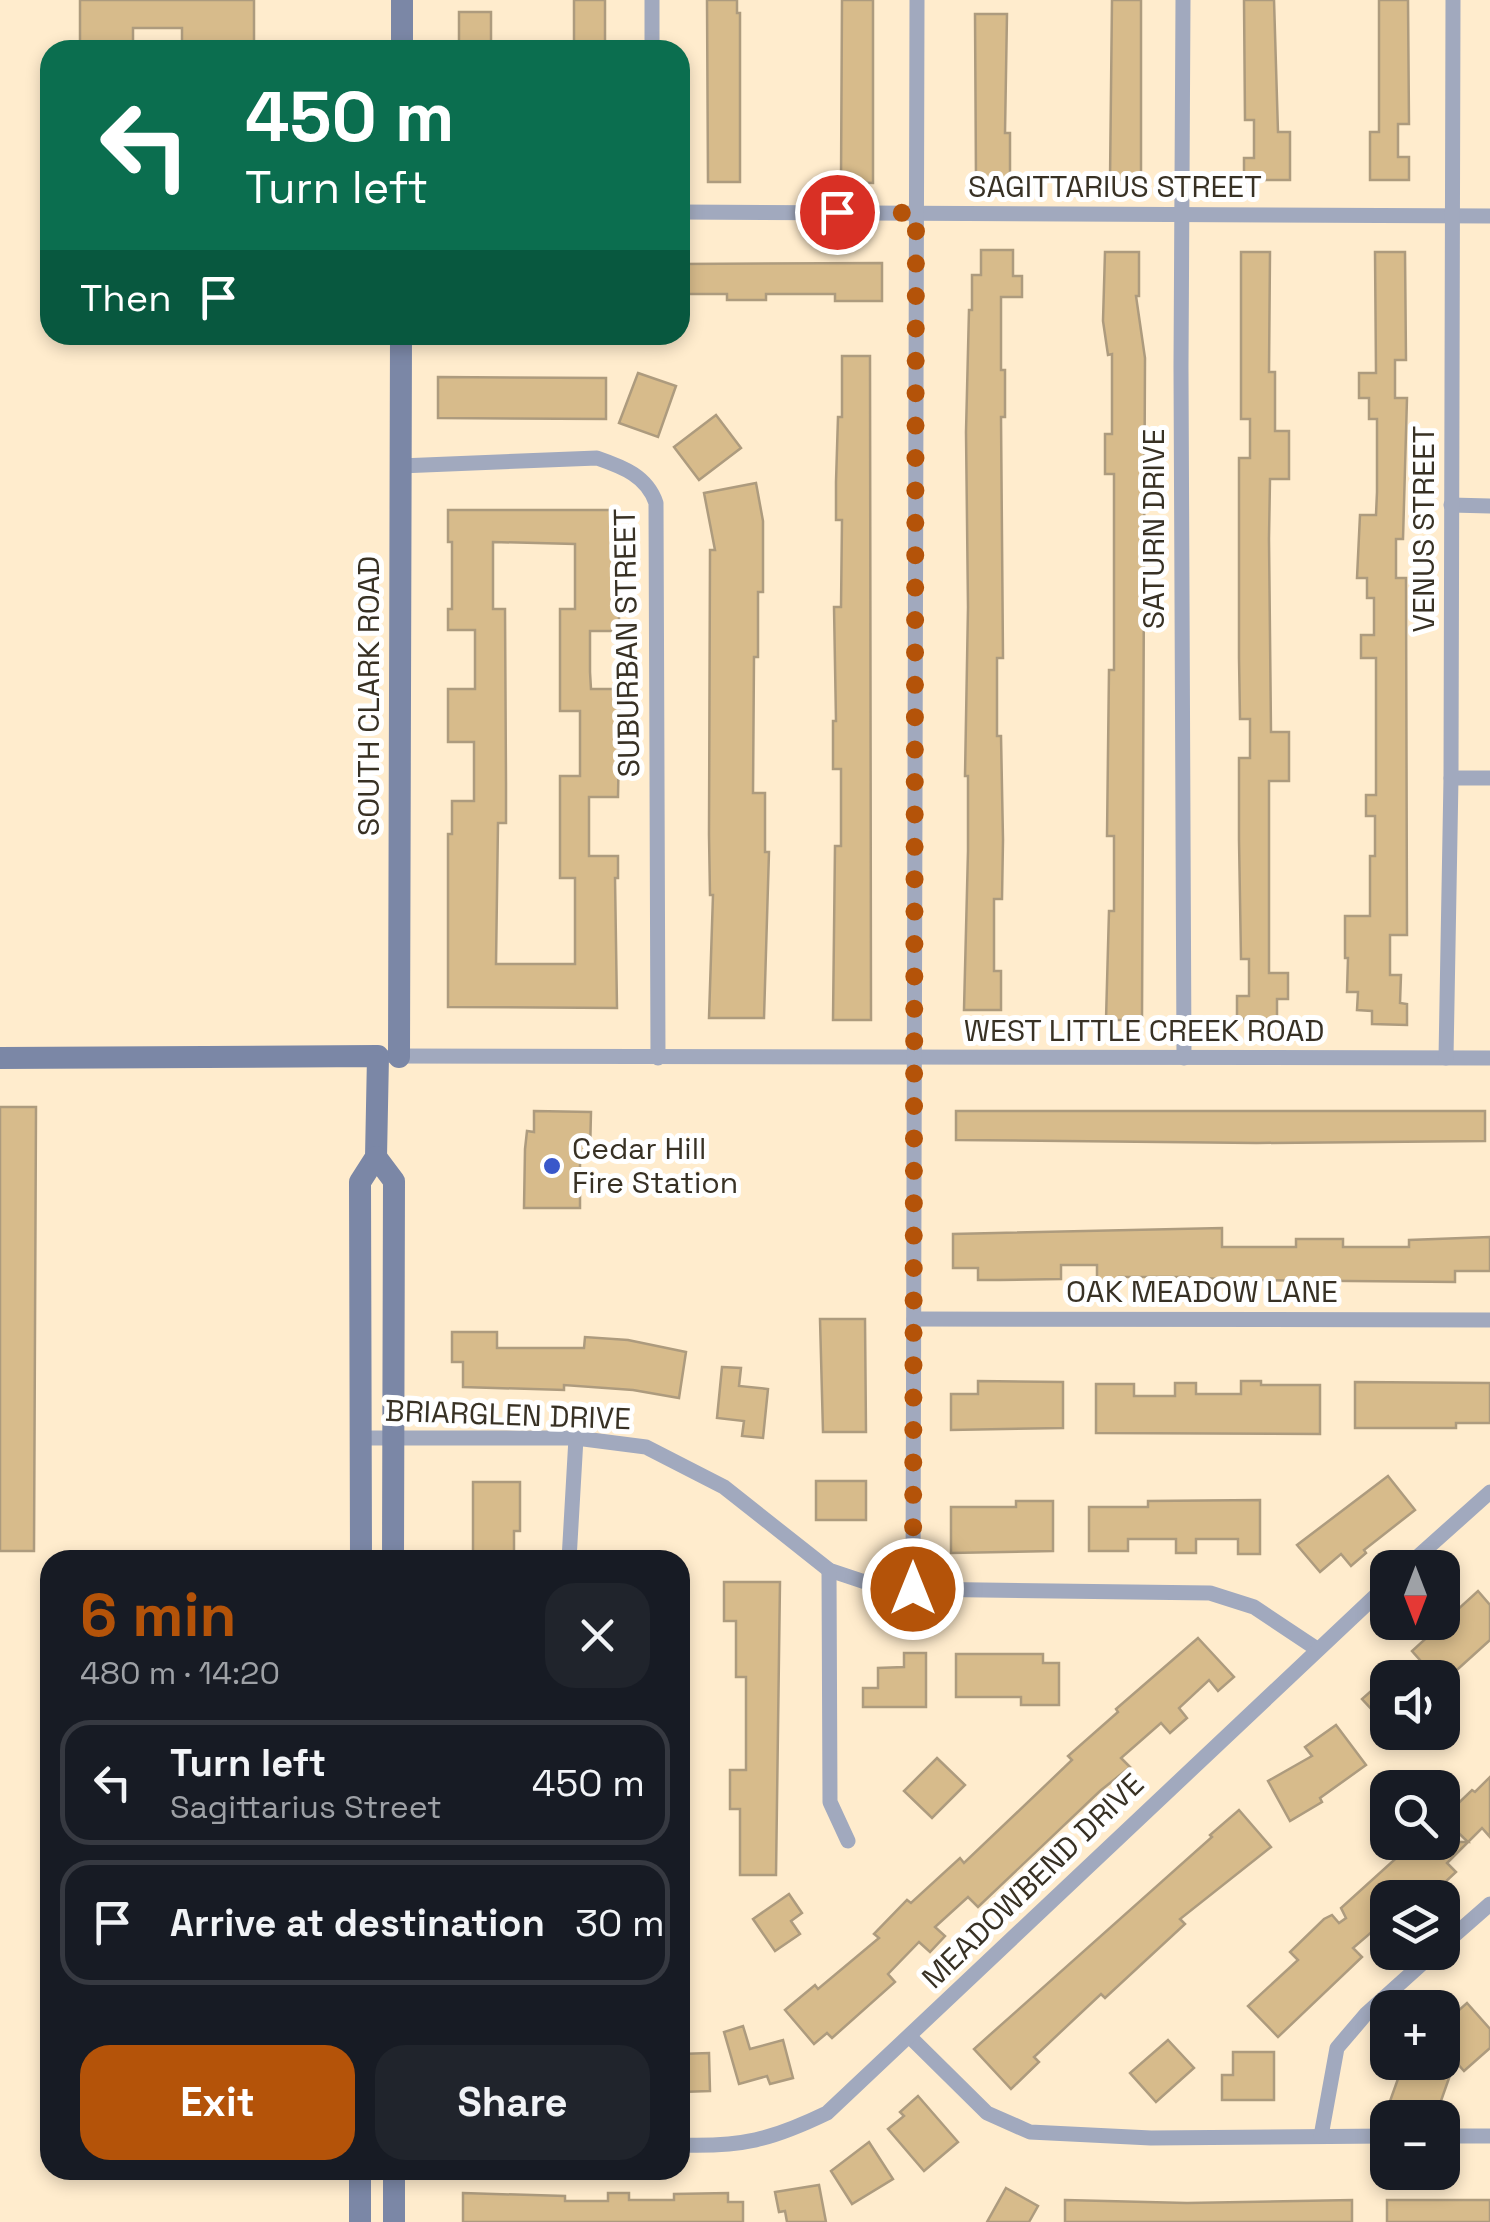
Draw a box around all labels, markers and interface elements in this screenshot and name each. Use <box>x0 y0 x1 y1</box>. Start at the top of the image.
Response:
text: 450 m <box>245 72 454 161</box>
icon: left <box>80 80 210 210</box>
text: Turn left <box>245 159 428 216</box>
street label: SAGITTARIUS STREET <box>968 167 1262 206</box>
pin <box>795 170 880 255</box>
icon: arrive <box>810 185 865 240</box>
icon: arrive <box>191 270 246 325</box>
text: Then <box>80 274 171 322</box>
street label: VENUS STREET <box>1404 426 1443 632</box>
street label: SATURN DRIVE <box>1134 429 1173 629</box>
street label: SUBURBAN STREET <box>605 508 648 778</box>
street label: SOUTH CLARK ROAD <box>349 556 388 836</box>
street label: WEST LITTLE CREEK ROAD <box>964 1011 1324 1050</box>
place label: Cedar Hill Fire Station <box>572 1129 738 1202</box>
marker: Cedar Hill Fire Station <box>541 1155 563 1177</box>
street label: OAK MEADOW LANE <box>1066 1272 1338 1311</box>
street label: BRIARGLEN DRIVE <box>384 1391 632 1438</box>
position arrow <box>861 1537 965 1641</box>
north arrow <box>1370 1550 1460 1640</box>
map controls <box>1370 1550 1460 2190</box>
text: 6 min <box>80 1577 236 1654</box>
button: close <box>545 1583 650 1688</box>
text: 480 m · 14:20 <box>80 1653 280 1693</box>
button: sound <box>1370 1660 1460 1750</box>
text: Turn left <box>170 1739 326 1787</box>
icon: left <box>85 1755 140 1810</box>
text: 450 m <box>532 1759 645 1807</box>
street label: MEADOWBEND DRIVE <box>914 1765 1152 1997</box>
button: search <box>1370 1770 1460 1860</box>
text: Sagittarius Street <box>170 1787 442 1827</box>
button: layers <box>1370 1880 1460 1970</box>
icon: arrive <box>85 1895 140 1950</box>
text: Arrive at destination <box>170 1899 545 1947</box>
text: 30 m <box>575 1899 665 1947</box>
button: + <box>1370 1990 1460 2080</box>
button: Exit <box>80 2045 355 2160</box>
button: Share <box>375 2045 650 2160</box>
button: − <box>1370 2100 1460 2190</box>

